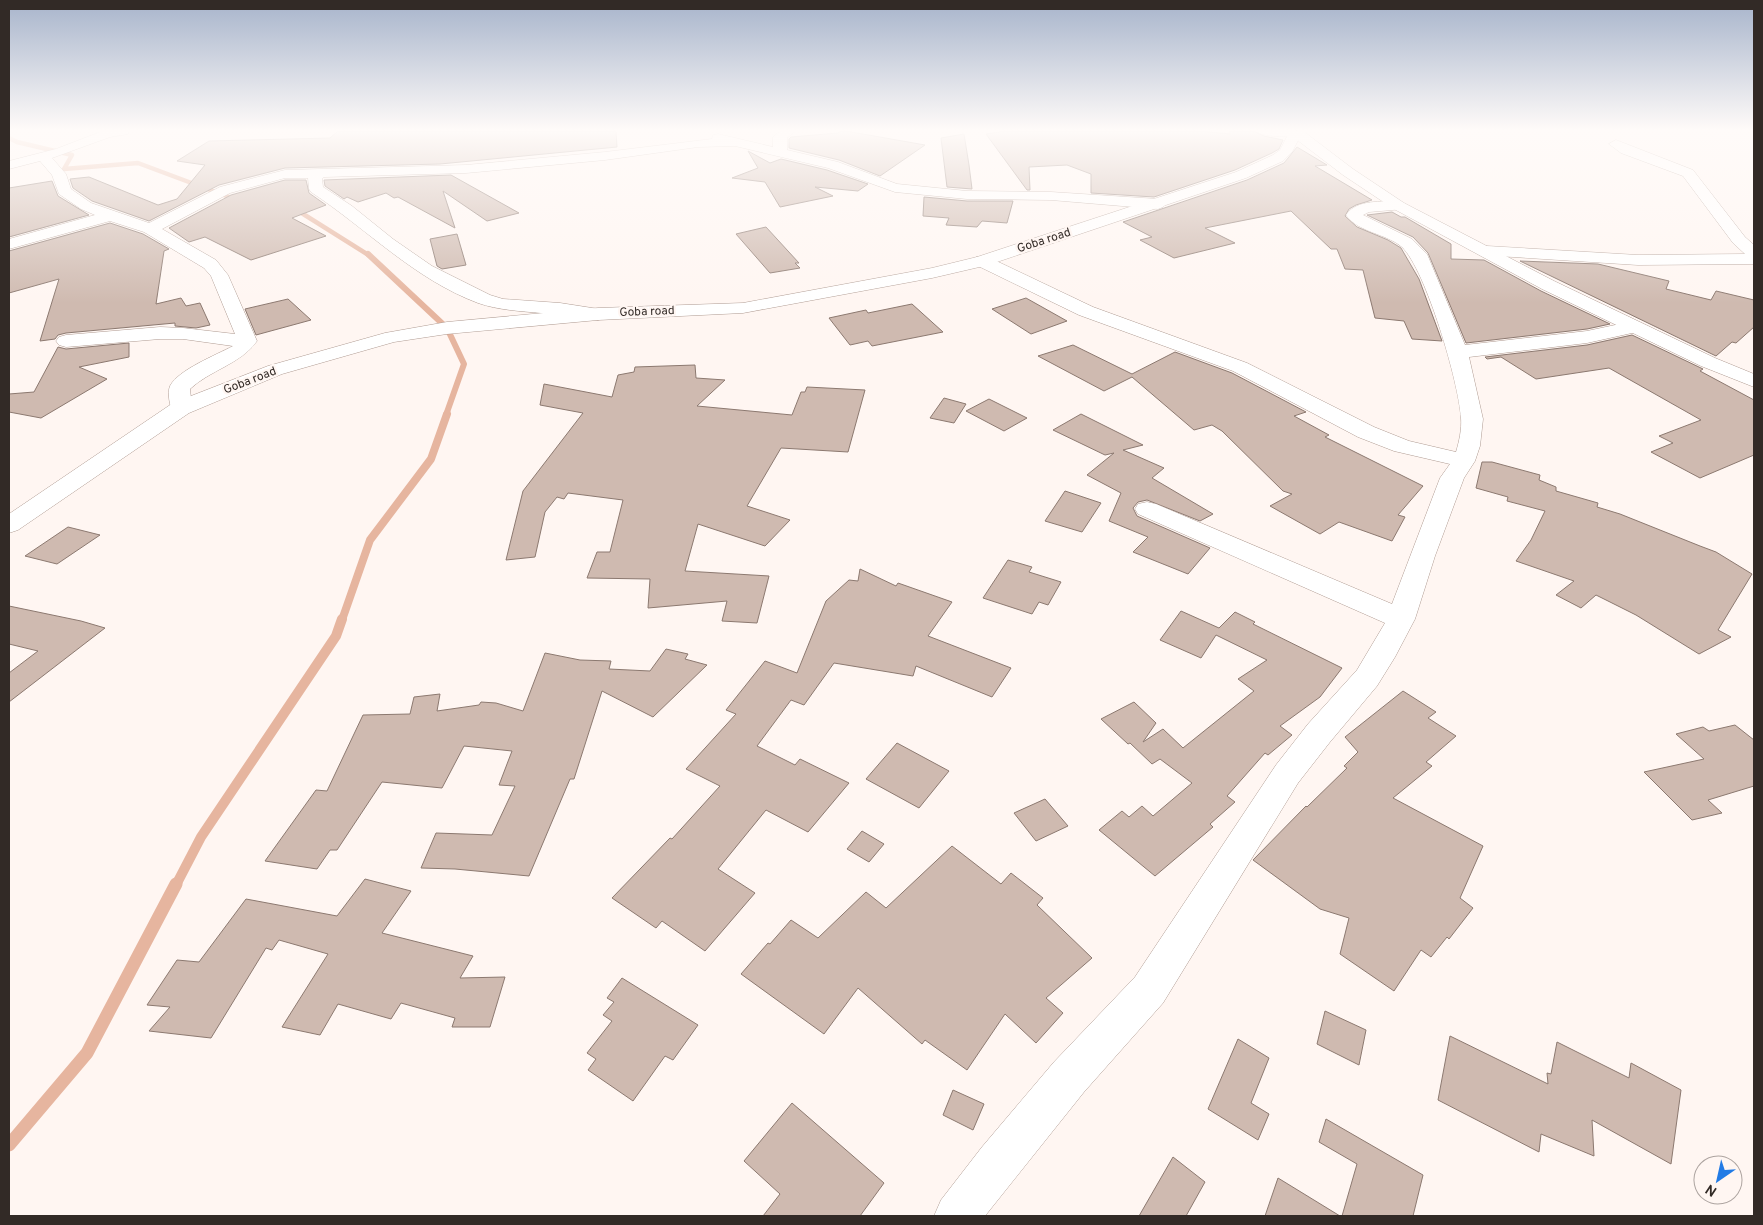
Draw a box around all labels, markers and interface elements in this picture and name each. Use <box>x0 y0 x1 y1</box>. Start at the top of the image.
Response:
street label: Goba road <box>1015 225 1073 257</box>
street label: Goba road <box>619 303 675 321</box>
street label: Goba road <box>221 364 279 398</box>
north arrow <box>1693 1155 1743 1205</box>
text: N <box>1703 1180 1720 1199</box>

